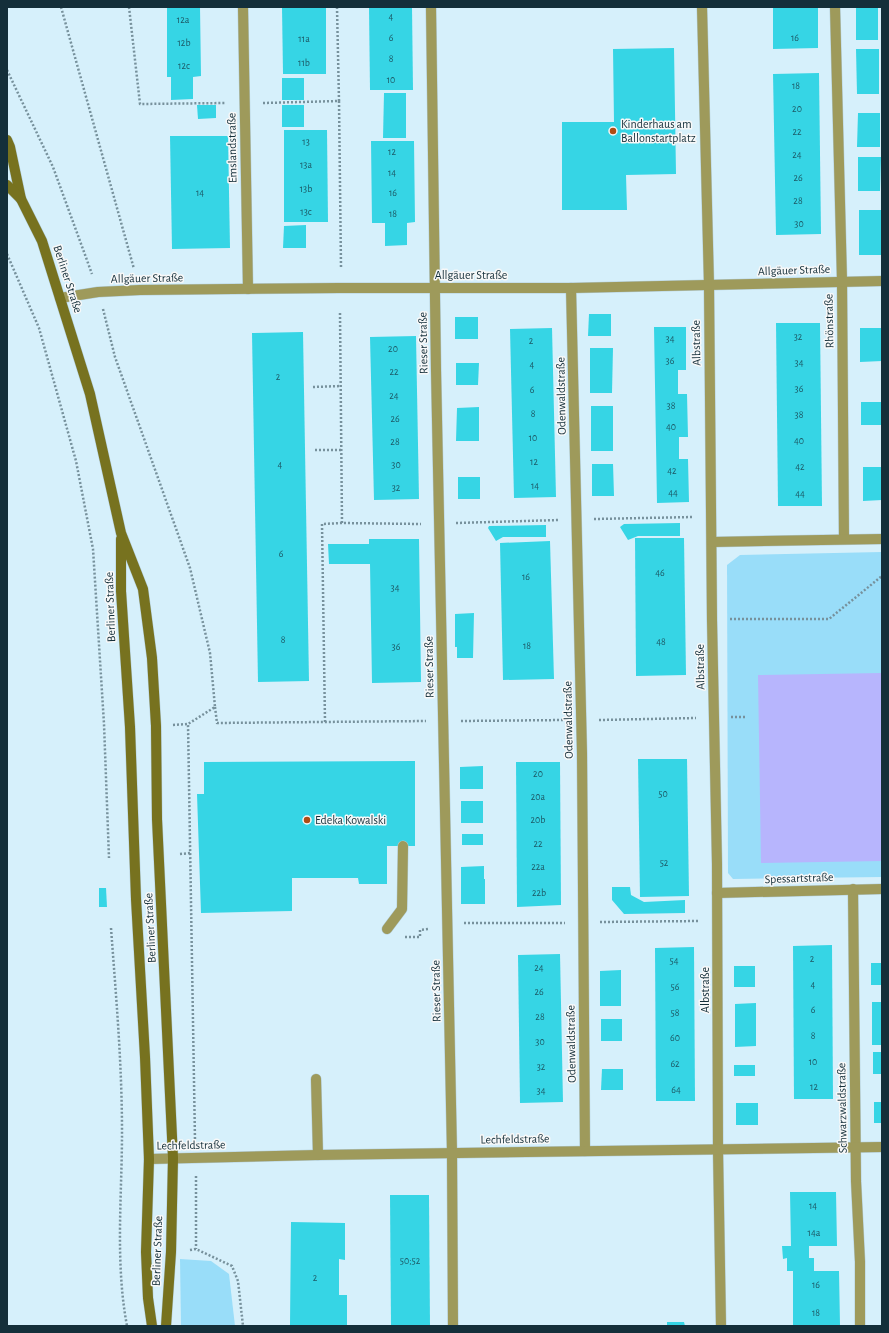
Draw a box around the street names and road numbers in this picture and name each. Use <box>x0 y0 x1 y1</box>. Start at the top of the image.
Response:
street label: Emslandstraße <box>225 113 239 183</box>
street label: Berliner Straße <box>51 244 85 314</box>
street label: Allgäuer Straße <box>758 263 830 277</box>
street label: Allgäuer Straße <box>435 269 507 281</box>
street label: Allgäuer Straße <box>111 271 183 285</box>
street label: Rhönstraße <box>823 294 835 348</box>
street label: Rieser Straße <box>416 312 430 374</box>
street label: Albstraße <box>690 320 702 366</box>
street label: Odenwaldstraße <box>554 357 568 435</box>
street label: Berliner Straße <box>103 572 117 642</box>
street label: Rieser Straße <box>422 636 436 698</box>
street label: Albstraße <box>694 644 706 690</box>
street label: Odenwaldstraße <box>561 681 575 759</box>
street label: Spessartstraße <box>764 871 834 885</box>
street label: Berliner Straße <box>142 893 158 963</box>
street label: Rieser Straße <box>429 960 443 1022</box>
street label: Albstraße <box>699 967 711 1013</box>
street label: Odenwaldstraße <box>564 1005 578 1083</box>
street label: Schwarzwaldstraße <box>835 1063 849 1153</box>
street label: Lechfeldstraße <box>480 1132 550 1146</box>
street label: Lechfeldstraße <box>156 1138 226 1152</box>
street label: Berliner Straße <box>150 1216 164 1286</box>

